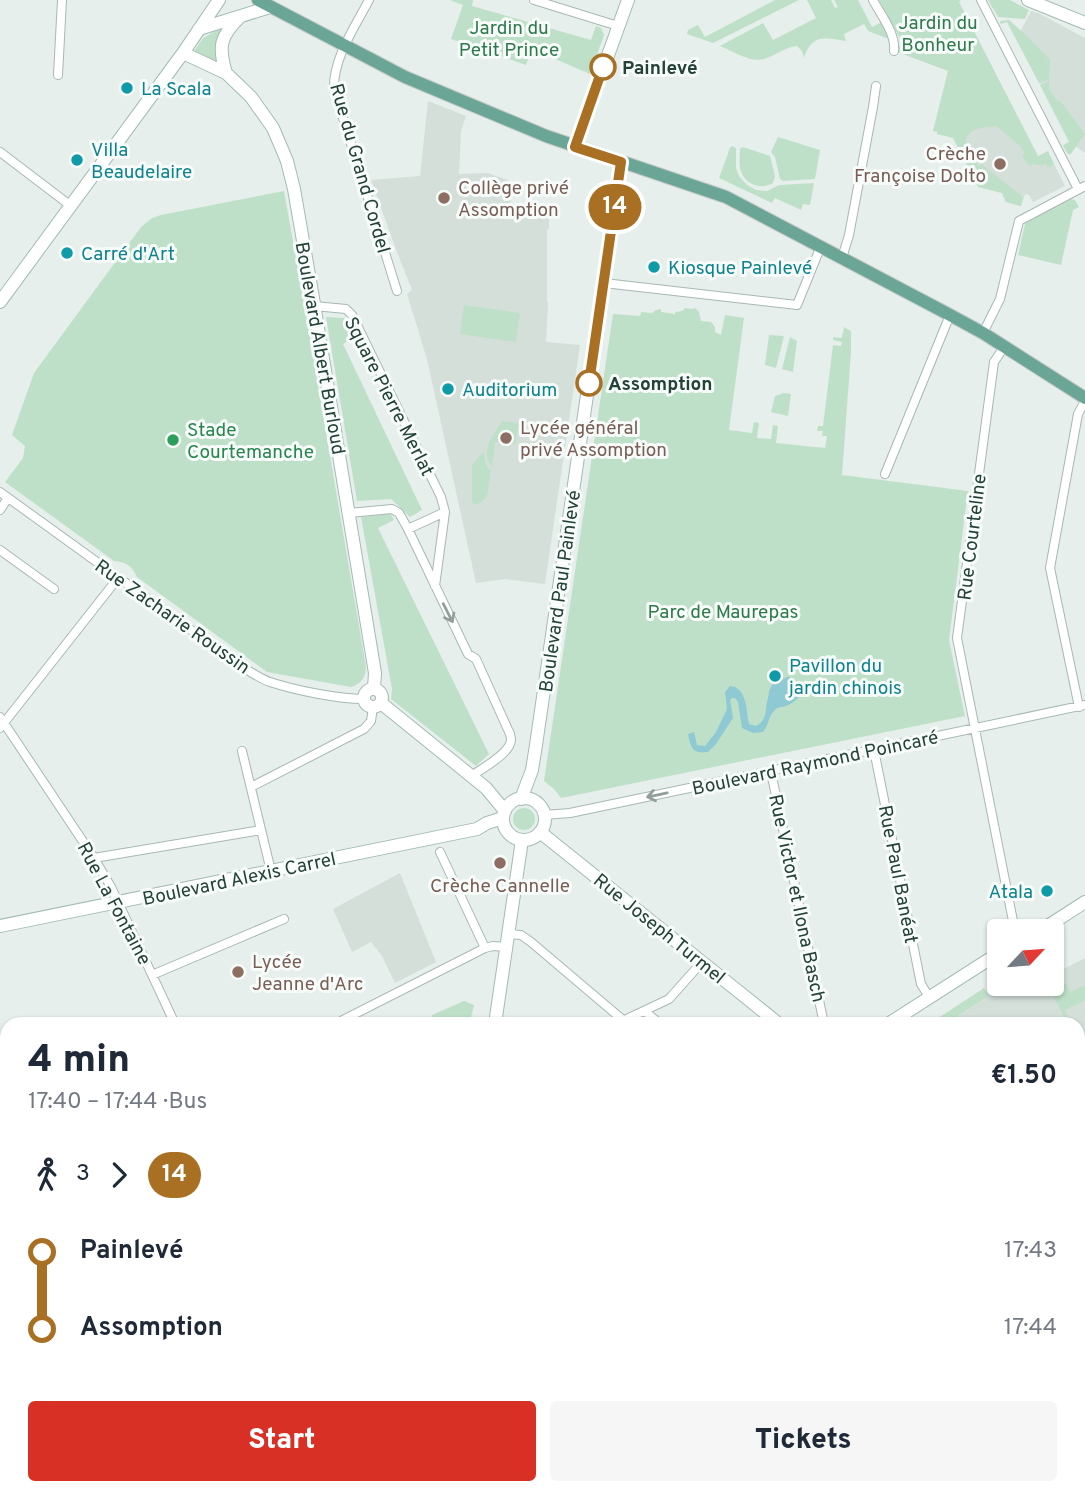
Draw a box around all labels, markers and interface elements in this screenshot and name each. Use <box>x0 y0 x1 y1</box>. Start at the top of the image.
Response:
park label: Jardin du Bonheur <box>898 12 978 58</box>
park label: Jardin du Petit Prince <box>459 17 559 63</box>
marker: Painlevé <box>590 54 616 80</box>
place label: Painlevé <box>622 57 698 81</box>
place label: La Scala <box>141 78 211 102</box>
marker: La Scala <box>119 80 135 96</box>
street label: Rue du Grand Cordel <box>323 81 395 256</box>
place label: Villa Beaudelaire <box>91 139 192 185</box>
place label: Crèche Françoise Dolto <box>854 143 986 189</box>
marker: Villa Beaudelaire <box>69 152 85 168</box>
marker: Crèche Françoise Dolto <box>992 156 1008 172</box>
place label: Collège privé Assomption <box>458 177 569 223</box>
line badge: 14 <box>584 184 646 230</box>
marker: Collège privé Assomption <box>436 190 452 206</box>
text: 14 <box>602 192 628 222</box>
street label: Boulevard Albert Burloud <box>288 240 350 457</box>
place label: Carré d'Art <box>81 243 175 267</box>
marker: Carré d'Art <box>59 245 75 261</box>
place label: Kiosque Painlevé <box>668 257 812 281</box>
marker: Kiosque Painlevé <box>646 259 662 275</box>
street label: Square Pierre Merlat <box>338 313 439 481</box>
marker: Assomption <box>576 370 602 396</box>
place label: Assomption <box>608 373 712 397</box>
place label: Auditorium <box>462 379 557 403</box>
marker: Auditorium <box>440 381 456 397</box>
place label: Lycée général privé Assomption <box>520 417 667 463</box>
place label: Stade Courtemanche <box>187 419 314 465</box>
marker: Lycée général privé Assomption <box>498 430 514 446</box>
marker: Stade Courtemanche <box>165 432 181 448</box>
street label: Rue Courteline <box>953 473 993 602</box>
street label: Boulevard Paul Painlevé <box>535 489 587 694</box>
street label: Rue Zacharie Roussin <box>89 555 254 680</box>
park label: Parc de Maurepas <box>648 601 798 625</box>
one-way arrow <box>441 602 455 623</box>
place label: Pavillon du jardin chinois <box>788 655 902 701</box>
marker: Pavillon du jardin chinois <box>767 668 783 684</box>
street label: Boulevard Raymond Poincaré <box>690 726 941 802</box>
one-way arrow <box>646 789 669 802</box>
street label: Rue Victor et Ilona Basch <box>762 792 830 1005</box>
street label: Rue Paul Banéat <box>872 803 922 946</box>
street label: Rue La Fontaine <box>71 838 156 970</box>
street label: Boulevard Alexis Carrel <box>140 848 338 912</box>
marker: Crèche Cannelle <box>492 855 508 871</box>
street label: Rue Joseph Turmel <box>588 869 730 990</box>
place label: Crèche Cannelle <box>430 875 570 899</box>
place label: Atala <box>988 881 1033 905</box>
marker: Atala <box>1039 883 1055 899</box>
north arrow <box>987 919 1064 996</box>
map controls <box>987 919 1064 996</box>
place label: Lycée Jeanne d'Arc <box>252 951 363 997</box>
marker: Lycée Jeanne d'Arc <box>230 964 246 980</box>
text: 4 min <box>28 1037 130 1086</box>
text: €1.50 <box>991 1060 1057 1093</box>
text: 17:40 – 17:44 · Bus <box>28 1088 207 1117</box>
icon: walk <box>28 1156 66 1194</box>
icon: forward <box>100 1156 138 1194</box>
text: 3 <box>76 1160 90 1189</box>
text: 14 <box>162 1160 187 1190</box>
text: Painlevé <box>80 1235 183 1268</box>
text: 17:43 <box>1004 1237 1057 1266</box>
text: Assomption <box>80 1312 223 1345</box>
text: 17:44 <box>1004 1314 1057 1343</box>
button: Start <box>28 1401 536 1481</box>
button: Tickets <box>550 1401 1057 1481</box>

